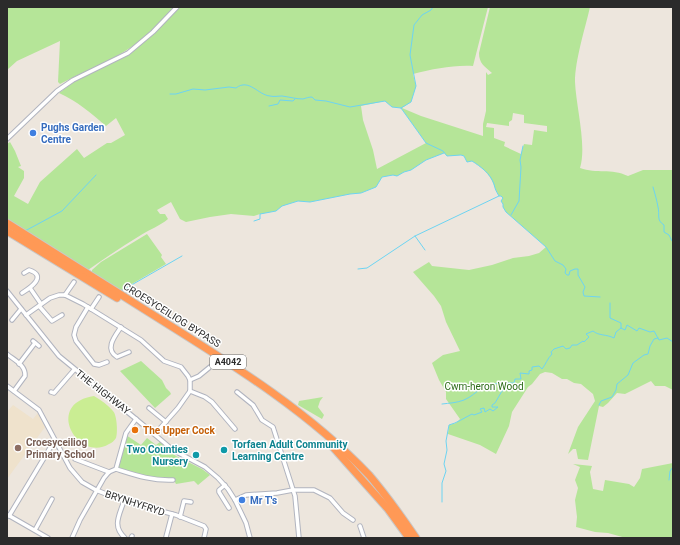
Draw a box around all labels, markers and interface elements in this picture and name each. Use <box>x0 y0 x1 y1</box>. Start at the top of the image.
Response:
place label: Pughs Garden Centre <box>41 122 105 145</box>
marker: Pughs Garden Centre <box>28 128 38 138</box>
street label: CROESYCEILIOG BYPASS <box>121 281 223 349</box>
road number: A4042 <box>210 355 246 369</box>
street label: THE HIGHWAY <box>74 367 132 417</box>
park label: Cwm-heron Wood <box>444 381 524 392</box>
marker: The Upper Cock <box>130 425 140 435</box>
place label: The Upper Cock <box>143 425 215 436</box>
place label: Croesyceiliog Primary School <box>26 437 95 460</box>
place label: Torfaen Adult Community Learning Centre <box>232 439 348 462</box>
marker: Croesyceiliog Primary School <box>13 443 23 453</box>
place label: Two Counties Nursery <box>127 444 189 467</box>
marker: Torfaen Adult Community Learning Centre <box>219 445 229 455</box>
marker: Two Counties Nursery <box>191 450 201 460</box>
street label: BRYNHYFRYD <box>104 488 166 518</box>
marker: Mr T's <box>237 495 247 505</box>
place label: Mr T's <box>250 495 277 506</box>

